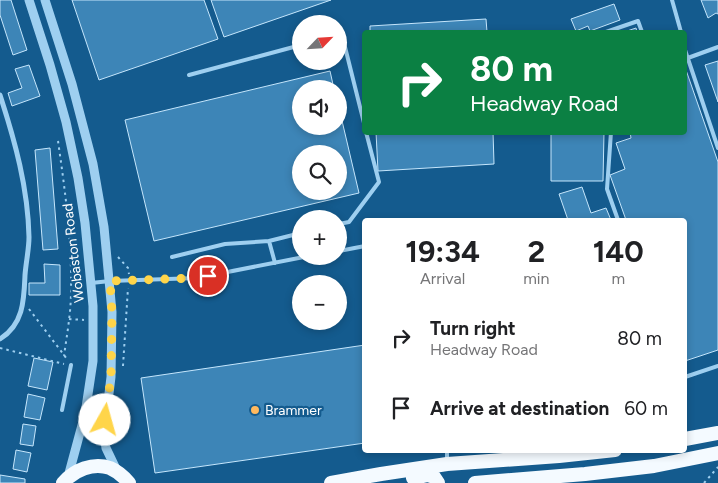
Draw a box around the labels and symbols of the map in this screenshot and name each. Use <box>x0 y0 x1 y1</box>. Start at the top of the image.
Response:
north arrow <box>292 15 348 70</box>
street label: Wobaston Road <box>59 202 88 303</box>
pin <box>187 255 229 297</box>
position arrow <box>78 393 130 445</box>
place label: Brammer <box>265 402 322 419</box>
marker: Brammer <box>249 404 261 416</box>

